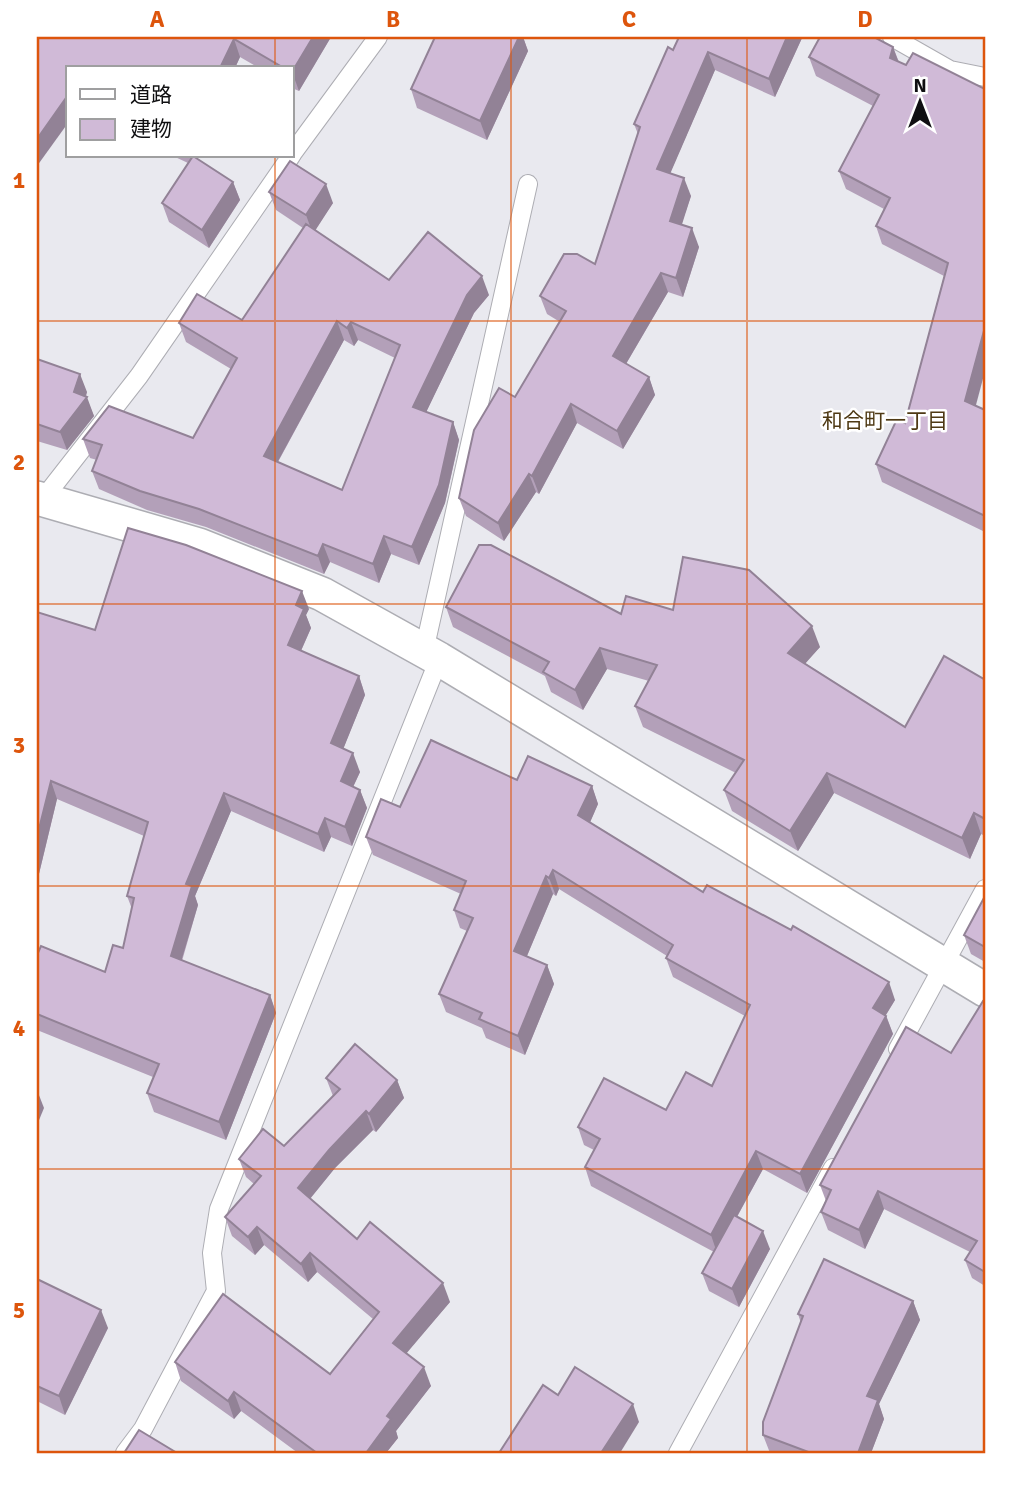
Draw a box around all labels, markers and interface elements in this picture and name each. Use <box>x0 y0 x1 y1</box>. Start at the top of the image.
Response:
text: A <box>150 5 165 34</box>
text: B <box>386 5 400 34</box>
text: C <box>622 5 636 34</box>
text: D <box>857 5 873 34</box>
legend <box>66 66 294 158</box>
north arrow <box>886 66 956 136</box>
text: N <box>913 74 927 98</box>
text: 道路 <box>130 82 172 108</box>
text: 建物 <box>130 116 172 142</box>
text: 1 <box>13 166 25 195</box>
district label: 和合町一丁目 <box>822 408 948 434</box>
text: 2 <box>13 448 25 477</box>
text: 3 <box>13 731 25 760</box>
text: 4 <box>13 1014 25 1043</box>
text: 5 <box>13 1296 25 1325</box>

